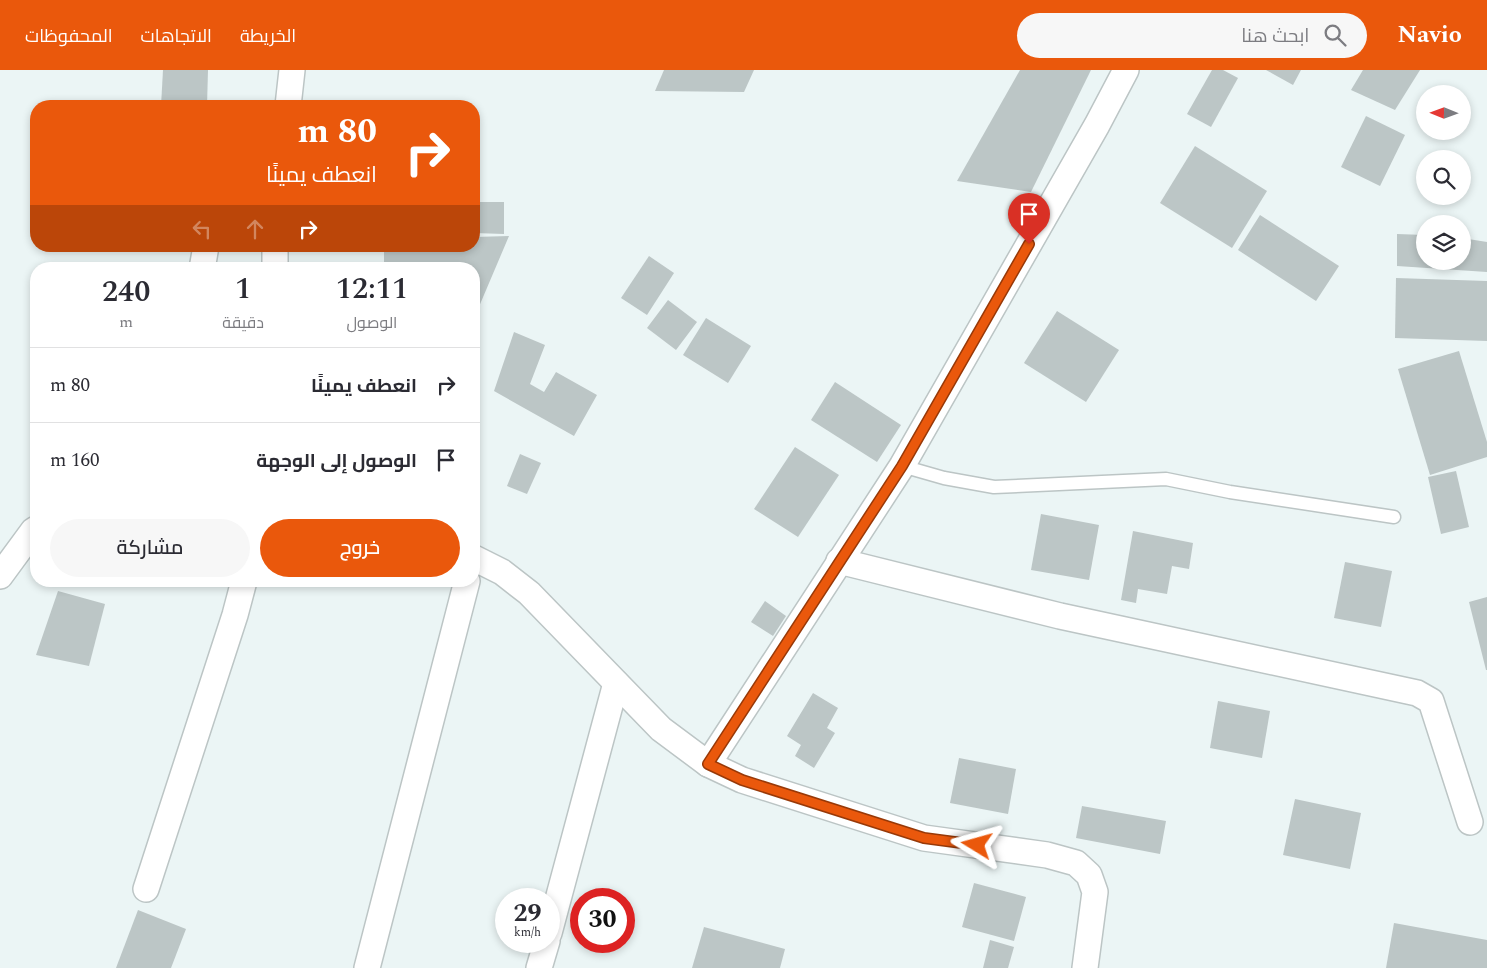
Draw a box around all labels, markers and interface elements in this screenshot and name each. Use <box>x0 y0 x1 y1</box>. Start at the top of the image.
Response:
search box <box>1017 13 1367 58</box>
text: Navio <box>1397 17 1462 53</box>
icon: search <box>1321 21 1349 49</box>
text: ابحث هنا <box>1241 22 1309 51</box>
text: المحفوظات <box>25 23 113 50</box>
text: الاتجاهات <box>141 23 212 50</box>
text: الخريطة <box>240 23 296 50</box>
north arrow <box>1416 85 1471 140</box>
map controls <box>1416 85 1471 270</box>
text: 80 m <box>297 105 377 158</box>
icon: right <box>395 120 460 185</box>
button: search <box>1416 150 1471 205</box>
text: انعطف يمينًا <box>266 159 377 192</box>
pin <box>1008 193 1050 244</box>
icon: arrive <box>1015 200 1043 228</box>
icon: left <box>188 215 216 243</box>
icon: ahead <box>241 215 269 243</box>
icon: right <box>294 215 322 243</box>
button: layers <box>1416 215 1471 270</box>
text: 1 <box>235 266 251 312</box>
text: 12:11 <box>336 266 408 312</box>
text: 240 <box>102 269 150 315</box>
text: m <box>119 310 133 334</box>
text: دقيقة <box>222 311 264 335</box>
text: الوصول <box>346 311 397 335</box>
text: 80 m <box>50 371 90 400</box>
icon: right <box>432 371 460 399</box>
text: انعطف يمينًا <box>311 372 417 401</box>
text: 160 m <box>50 446 100 475</box>
icon: arrive <box>432 446 460 474</box>
text: الوصول إلى الوجهة <box>256 447 417 476</box>
button: مشاركة <box>50 519 250 577</box>
button: خروج <box>260 519 460 577</box>
position arrow <box>950 818 1002 870</box>
speed limit sign: 30 <box>570 888 635 953</box>
text: 29 <box>513 895 542 933</box>
text: km/h <box>514 923 541 942</box>

